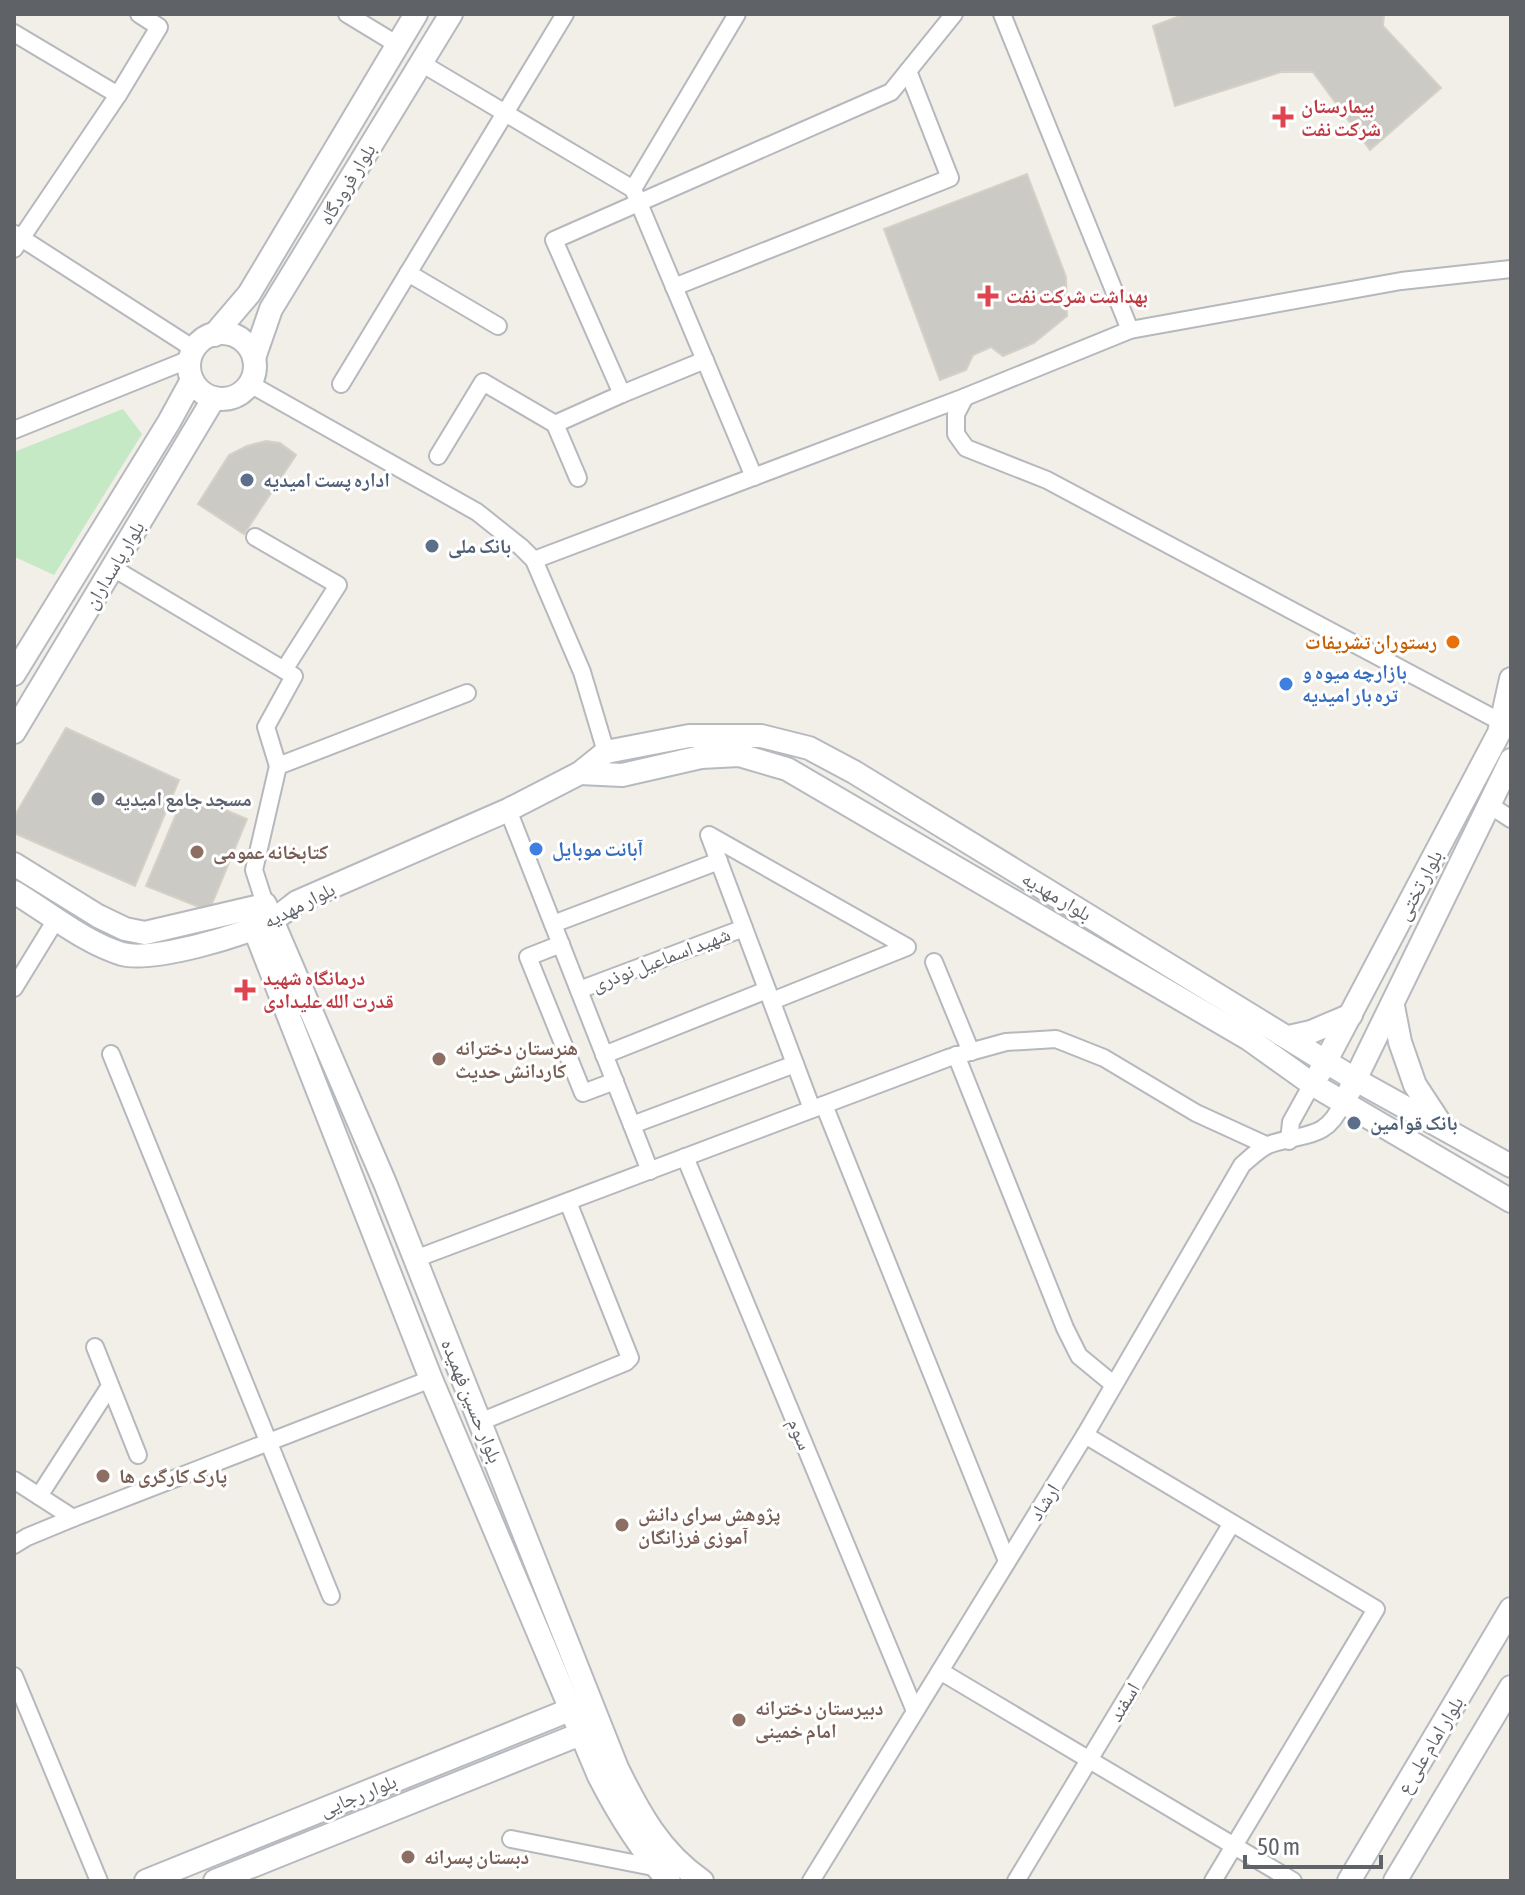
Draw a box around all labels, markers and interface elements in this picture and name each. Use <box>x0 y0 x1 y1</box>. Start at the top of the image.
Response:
place label: بیمارستان شرکت نفت <box>1301 94 1381 141</box>
marker: بیمارستان شرکت نفت <box>1272 106 1294 128</box>
street label: بلوار فرودگاه <box>313 139 380 229</box>
place label: بهداشت شرکت نفت <box>1006 284 1148 308</box>
marker: بهداشت شرکت نفت <box>977 285 999 307</box>
place label: اداره پست امیدیه <box>263 468 390 492</box>
marker: اداره پست امیدیه <box>238 471 256 489</box>
street label: بلوار پاسداران <box>78 517 150 613</box>
place label: بانک ملی <box>448 534 511 559</box>
marker: بانک ملی <box>423 537 441 555</box>
place label: رستوران تشریفات <box>1305 630 1437 654</box>
marker: رستوران تشریفات <box>1444 633 1462 651</box>
place label: بازارچه میوه و تره بار امیدیه <box>1302 660 1407 707</box>
marker: بازارچه میوه و تره بار امیدیه <box>1277 675 1295 693</box>
place label: مسجد جامع امیدیه <box>114 787 252 813</box>
marker: مسجد جامع امیدیه <box>89 790 107 808</box>
place label: آبانت موبایل <box>552 837 644 862</box>
place label: کتابخانه عمومی <box>213 840 329 865</box>
marker: آبانت موبایل <box>527 840 545 858</box>
marker: کتابخانه عمومی <box>188 843 206 861</box>
street label: بلوار تختی <box>1391 846 1447 924</box>
street label: بلوار مهدیه <box>1018 866 1096 926</box>
street label: بلوار مهدیه <box>259 877 339 933</box>
street label: شهید اسماعیل نوذری <box>588 922 734 996</box>
place label: درمانگاه شهید قدرت الله علیدادی <box>263 966 394 1013</box>
marker: درمانگاه شهید قدرت الله علیدادی <box>234 979 256 1001</box>
place label: هنرستان دخترانه کاردانش حدیث <box>455 1036 578 1084</box>
marker: هنرستان دخترانه کاردانش حدیث <box>430 1050 448 1068</box>
place label: بانک قوامین <box>1370 1111 1457 1136</box>
marker: بانک قوامین <box>1345 1114 1363 1132</box>
street label: بلوار حسین فهمیده <box>436 1335 508 1467</box>
street label: سوم <box>781 1414 817 1454</box>
place label: پارک کارگری ها <box>119 1464 227 1488</box>
marker: پارک کارگری ها <box>94 1467 112 1485</box>
street label: ارشاد <box>1023 1479 1064 1524</box>
place label: پژوهش سرای دانش آموزی فرزانگان <box>638 1502 780 1549</box>
marker: پژوهش سرای دانش آموزی فرزانگان <box>613 1516 631 1534</box>
street label: اسفند <box>1103 1678 1144 1725</box>
street label: بلوار امام علی ع <box>1391 1692 1470 1799</box>
place label: دبیرستان دخترانه امام خمینی <box>755 1696 883 1745</box>
marker: دبیرستان دخترانه امام خمینی <box>730 1711 748 1729</box>
street label: بلوار رجایی <box>316 1769 400 1821</box>
scale bar <box>1245 1819 1381 1869</box>
text: 50 m <box>1257 1833 1300 1860</box>
place label: دبستان پسرانه <box>424 1845 529 1869</box>
marker: دبستان پسرانه <box>399 1848 417 1866</box>

